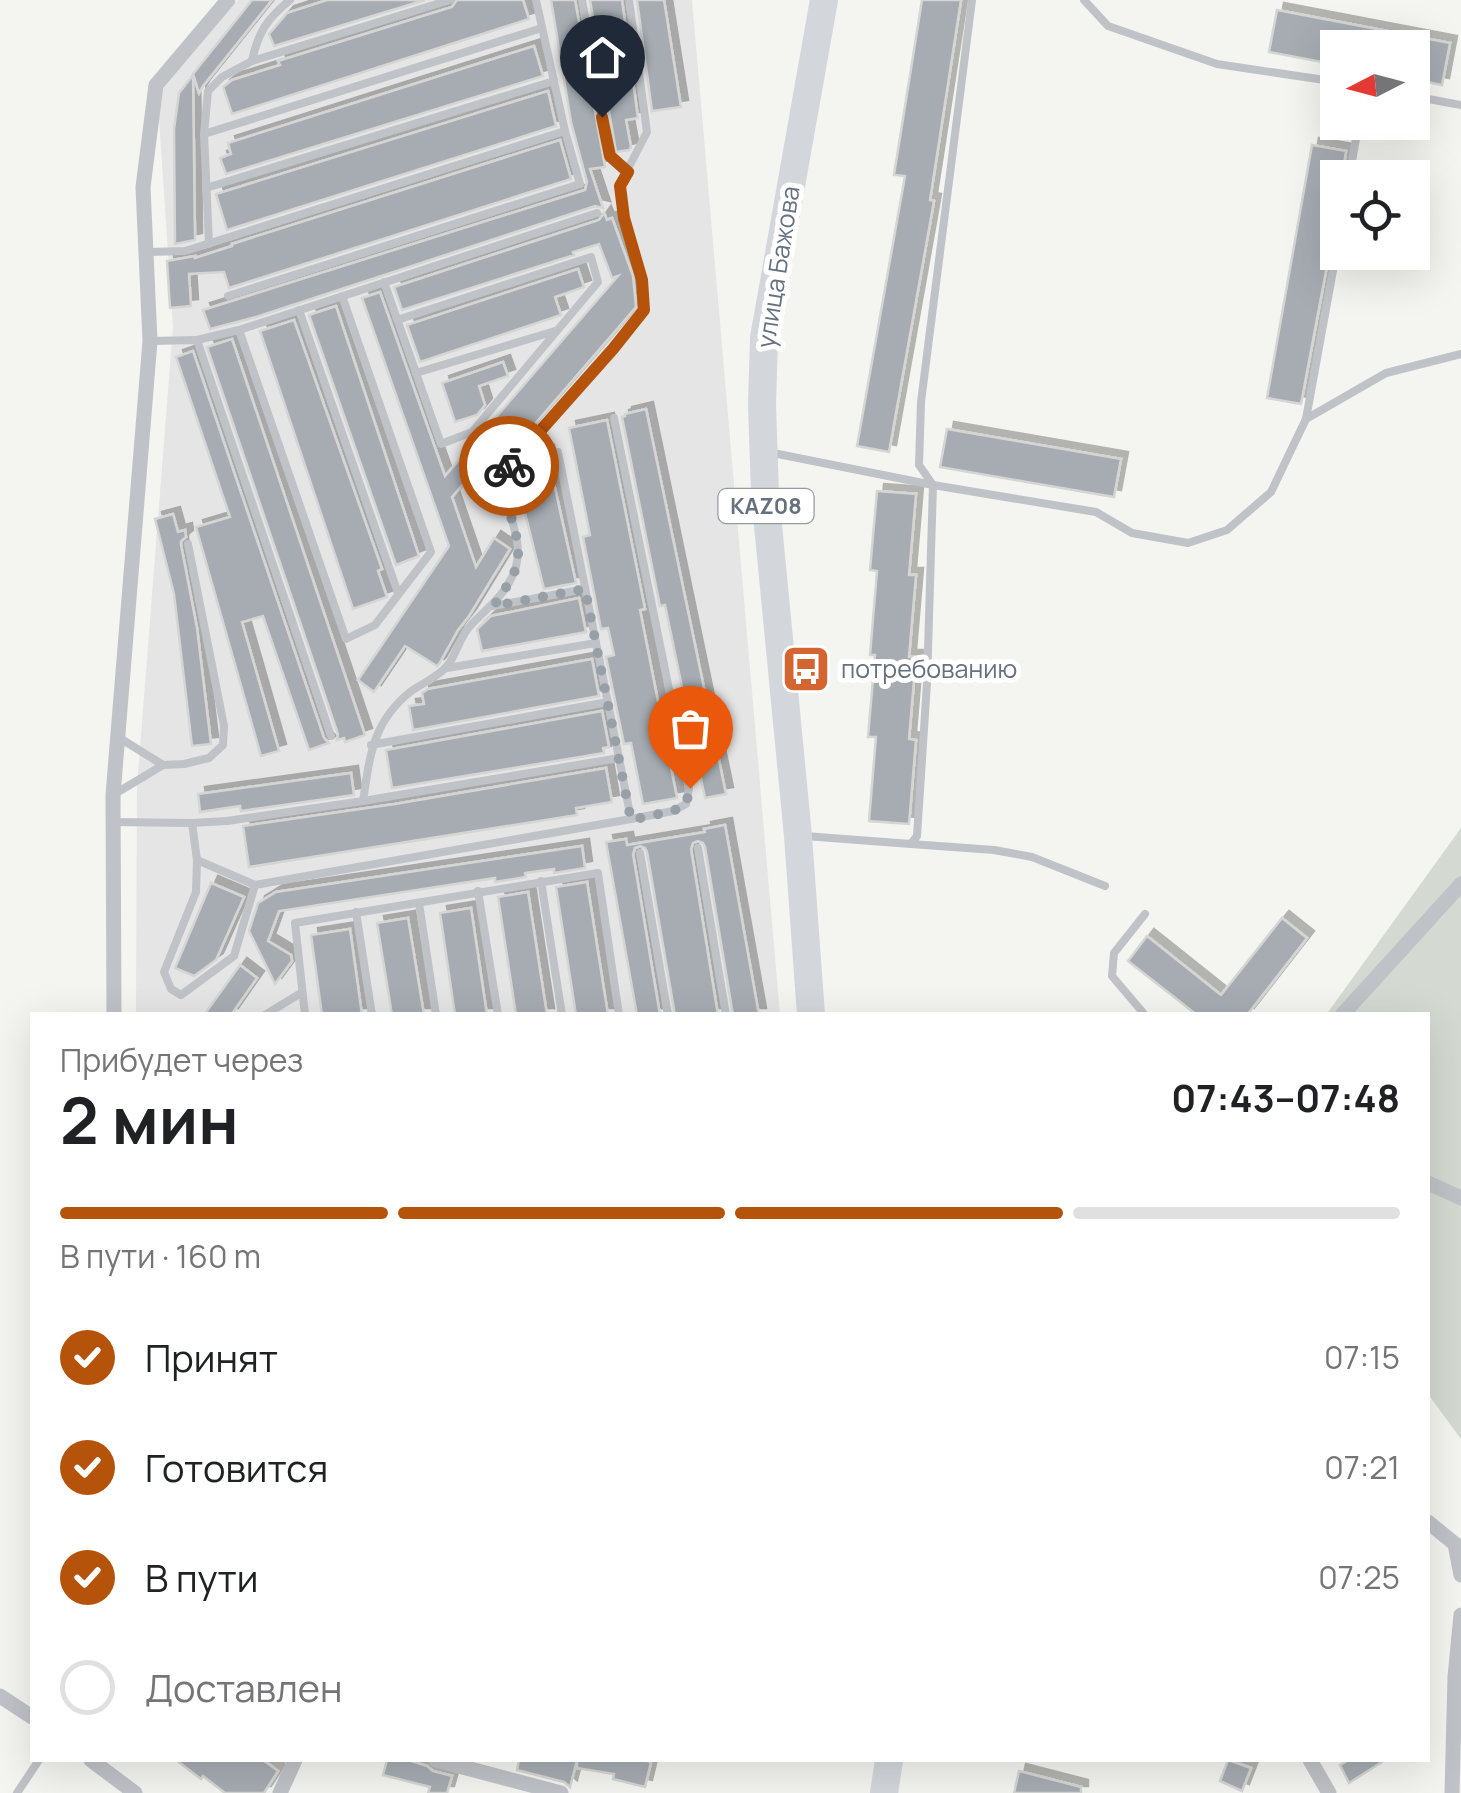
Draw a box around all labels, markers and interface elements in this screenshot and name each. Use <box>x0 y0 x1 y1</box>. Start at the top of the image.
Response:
pin <box>560 15 645 118</box>
icon: home <box>575 30 630 85</box>
north arrow <box>1320 30 1430 140</box>
map controls <box>1320 30 1430 270</box>
button: locate <box>1320 160 1430 270</box>
street label: улица Бажова <box>747 183 808 350</box>
courier <box>459 416 559 516</box>
icon: bike <box>482 439 537 494</box>
road number: KAZ08 <box>718 489 814 523</box>
bus stop icon: потребованию <box>780 643 832 695</box>
place label: потребованию <box>841 651 1017 686</box>
pin <box>648 686 733 789</box>
icon: bag <box>663 701 718 756</box>
text: Прибудет через <box>60 1038 303 1082</box>
text: 07:43–07:48 <box>1171 1071 1400 1123</box>
text: 2 мин <box>60 1075 239 1164</box>
text: В пути · 160 m <box>60 1234 261 1278</box>
icon: check <box>60 1330 115 1385</box>
text: Принят <box>145 1331 278 1383</box>
text: 07:15 <box>1324 1335 1400 1379</box>
icon: check <box>60 1440 115 1495</box>
text: Готовится <box>145 1441 328 1493</box>
text: 07:21 <box>1324 1445 1400 1489</box>
icon: check <box>60 1550 115 1605</box>
text: В пути <box>145 1551 258 1603</box>
text: 07:25 <box>1318 1555 1400 1599</box>
text: Доставлен <box>145 1661 343 1713</box>

